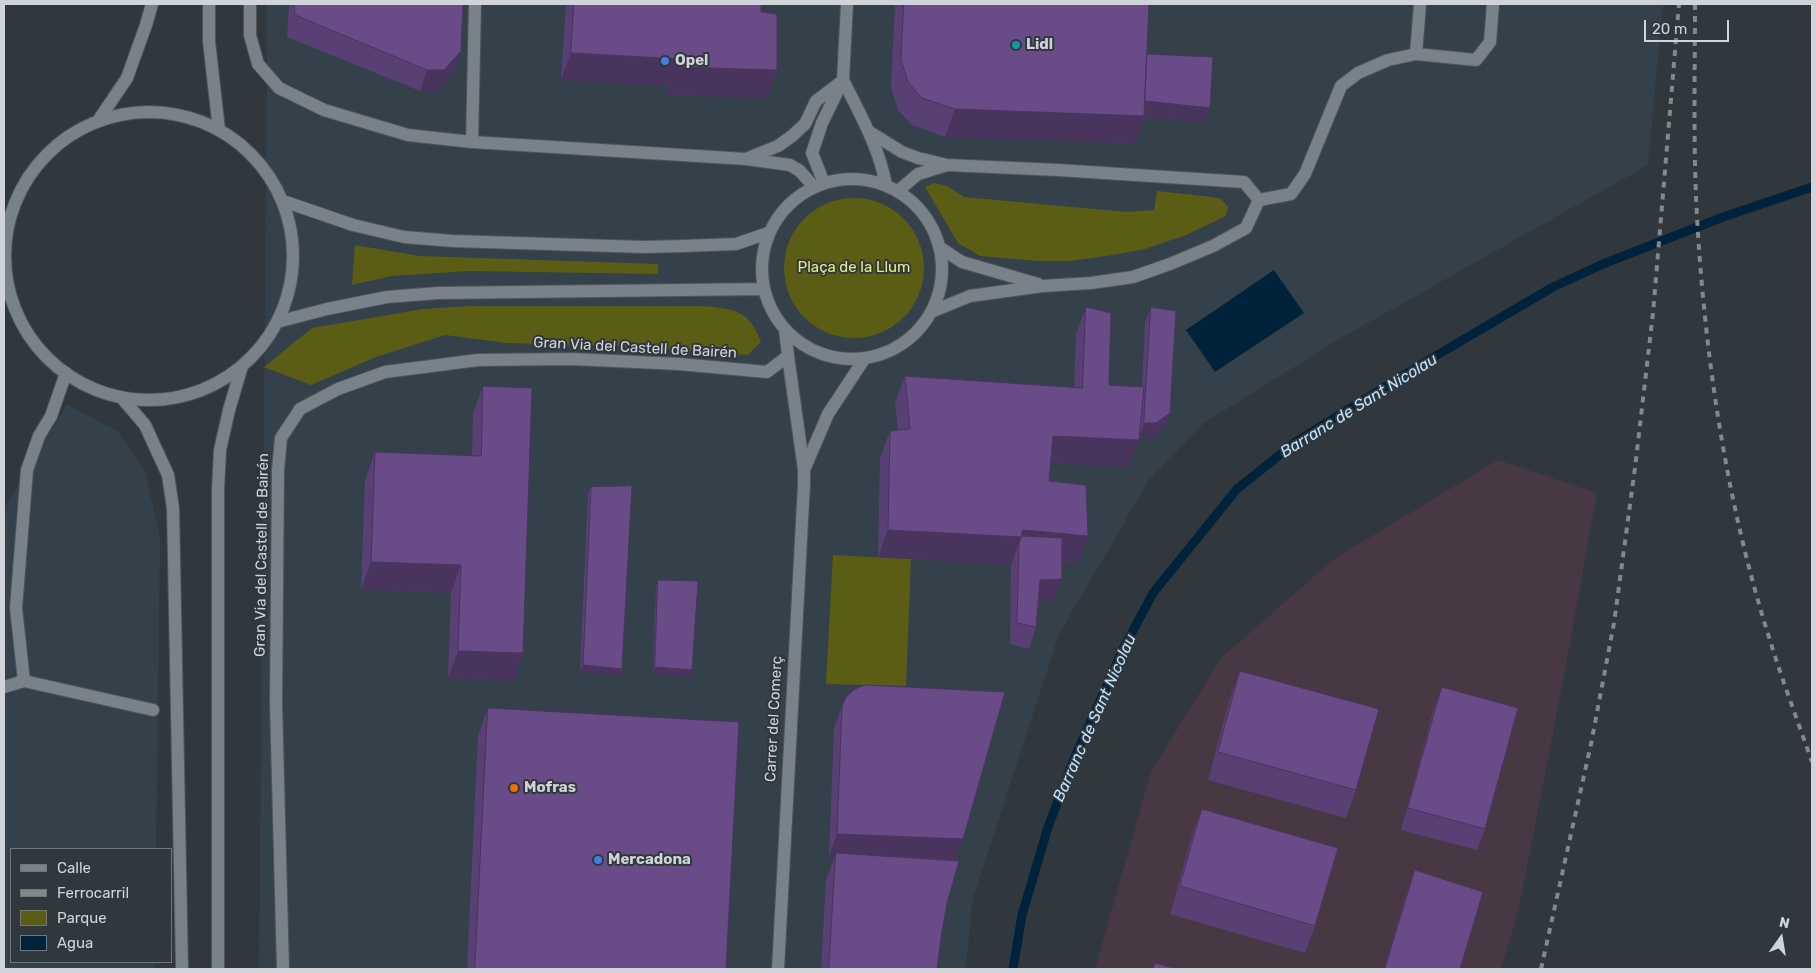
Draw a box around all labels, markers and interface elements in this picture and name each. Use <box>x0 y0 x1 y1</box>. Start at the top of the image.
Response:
scale bar <box>1646 10 1731 42</box>
text: 20 m <box>1652 20 1687 38</box>
place label: Lidl <box>1026 36 1053 54</box>
marker: Lidl <box>1010 39 1022 51</box>
place label: Opel <box>675 52 708 70</box>
marker: Opel <box>659 55 671 67</box>
park label: Plaça de la Llum <box>798 259 910 277</box>
street label: Gran Via del Castell de Bairén <box>533 334 737 362</box>
water label: Barranc de Sant Nicolau <box>1277 350 1441 462</box>
street label: Gran Via del Castell de Bairén <box>251 453 273 657</box>
water label: Barranc de Sant Nicolau <box>1049 631 1141 805</box>
street label: Carrer del Comerç <box>762 656 786 782</box>
place label: Mofras <box>524 779 576 797</box>
marker: Mofras <box>508 782 520 794</box>
legend <box>10 848 172 963</box>
place label: Mercadona <box>608 851 691 869</box>
marker: Mercadona <box>592 854 604 866</box>
text: Calle <box>57 859 91 877</box>
text: Ferrocarril <box>57 884 129 902</box>
text: Parque <box>57 909 107 927</box>
north arrow <box>1756 913 1806 963</box>
text: N <box>1778 913 1791 932</box>
text: Agua <box>57 934 93 952</box>

